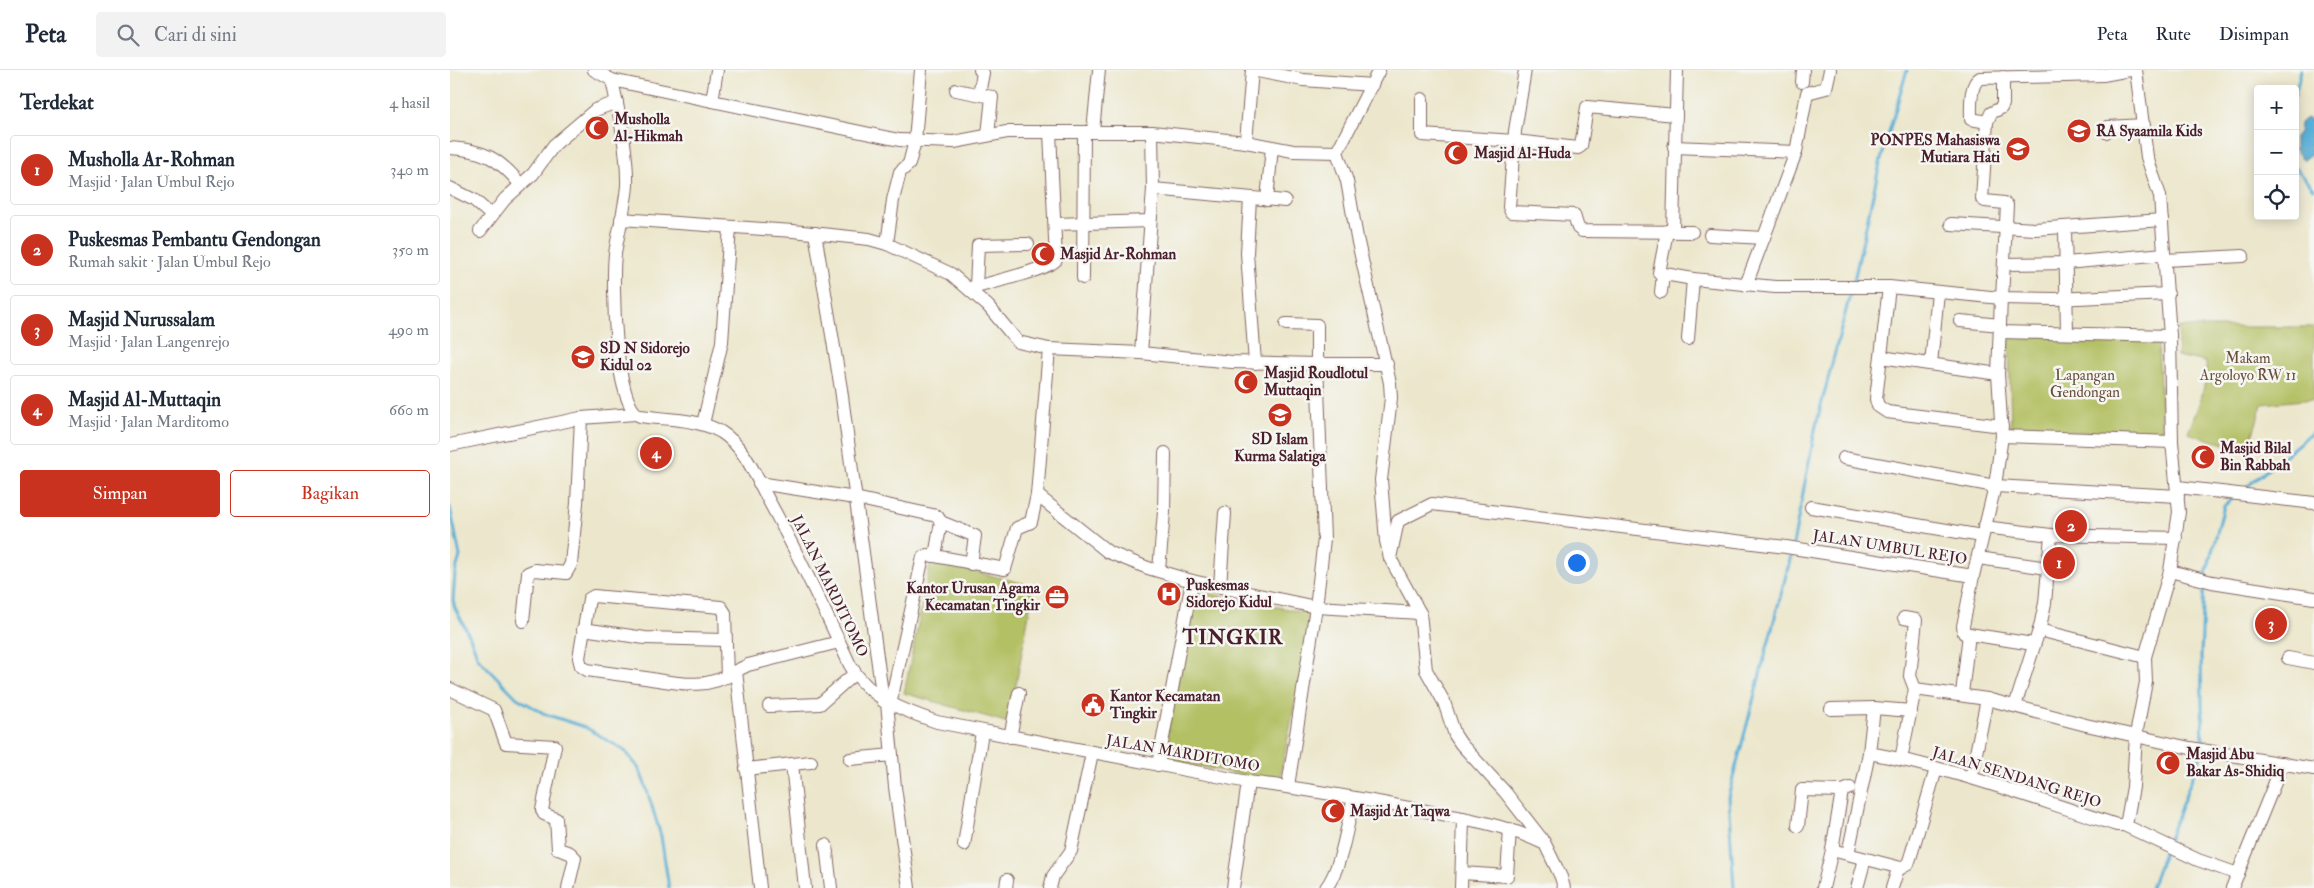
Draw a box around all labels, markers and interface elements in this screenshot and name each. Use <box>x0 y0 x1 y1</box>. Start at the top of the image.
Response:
search box <box>96 12 446 57</box>
text: Peta <box>25 19 66 50</box>
icon: search <box>114 21 142 49</box>
text: Cari di sini <box>154 23 237 47</box>
text: Peta <box>2097 23 2128 46</box>
text: Rute <box>2156 23 2191 46</box>
text: Disimpan <box>2219 23 2289 46</box>
map controls <box>2254 85 2299 220</box>
button: + <box>2254 85 2299 130</box>
text: Terdekat <box>20 89 94 116</box>
text: 4 hasil <box>389 93 430 113</box>
place label: Musholla Al-Hikmah <box>613 110 683 146</box>
mosque icon: Musholla Al-Hikmah <box>584 115 610 141</box>
school or university icon: RA Syaamila Kids <box>2066 118 2092 144</box>
place label: RA Syaamila Kids <box>2096 122 2202 142</box>
button: − <box>2254 130 2299 175</box>
place label: PONPES Mahasiswa Mutiara Hati <box>1870 131 2001 167</box>
school or university icon: PONPES Mahasiswa Mutiara Hati <box>2005 136 2031 162</box>
mosque icon: Masjid Al-Huda <box>1443 140 1469 166</box>
place label: Masjid Al-Huda <box>1473 144 1572 163</box>
text: Musholla Ar-Rohman <box>68 148 235 172</box>
text: 1 <box>34 160 40 180</box>
text: 340 m <box>390 160 429 180</box>
text: Masjid · Jalan Umbul Rejo <box>68 172 234 192</box>
button: locate <box>2254 175 2299 220</box>
text: Puskesmas Pembantu Gendongan <box>68 228 321 252</box>
text: 2 <box>33 240 41 260</box>
text: 350 m <box>392 240 429 260</box>
mosque icon: Masjid Ar-Rohman <box>1030 241 1056 267</box>
place label: Masjid Ar-Rohman <box>1059 245 1177 264</box>
text: Rumah sakit · Jalan Umbul Rejo <box>68 252 271 272</box>
text: Masjid Nurussalam <box>68 308 215 332</box>
text: 3 <box>34 320 40 340</box>
text: 490 m <box>388 320 429 340</box>
text: Masjid · Jalan Langenrejo <box>68 332 229 352</box>
place label: SD N Sidorejo Kidul 02 <box>600 339 690 375</box>
school or university icon: SD N Sidorejo Kidul 02 <box>570 344 596 370</box>
park label: Makam Argoloyo RW 11 <box>2199 349 2296 385</box>
place label: Masjid Roudlotul Muttaqin <box>1263 364 1368 401</box>
park label: Lapangan Gendongan <box>2050 366 2120 402</box>
mosque icon: Masjid Roudlotul Muttaqin <box>1233 369 1259 395</box>
text: Masjid Al-Muttaqin <box>68 388 221 412</box>
text: 4 <box>33 400 41 420</box>
text: 660 m <box>389 400 429 420</box>
school or university icon: SD Islam Kurma Salatiga <box>1267 402 1293 428</box>
text: Masjid · Jalan Marditomo <box>68 412 229 432</box>
place label: SD Islam Kurma Salatiga <box>1234 430 1327 467</box>
pin: 4 <box>640 434 672 472</box>
place label: Masjid Bilal Bin Rabbah <box>2219 439 2291 475</box>
mosque icon: Masjid Bilal Bin Rabbah <box>2190 444 2216 470</box>
button: Simpan <box>20 470 220 517</box>
button: Bagikan <box>230 470 430 517</box>
pin: 2 <box>2055 507 2087 545</box>
street label: JALAN MARDITOMO <box>786 511 872 661</box>
street label: JALAN UMBUL REJO <box>1810 526 1968 570</box>
pin: 1 <box>2043 544 2075 582</box>
your location <box>1564 550 1590 576</box>
place label: Puskesmas Sidorejo Kidul <box>1186 576 1272 612</box>
place label: Kantor Urusan Agama Kecamatan Tingkir <box>906 579 1041 616</box>
hospital icon: Puskesmas Sidorejo Kidul <box>1156 581 1182 607</box>
office icon: Kantor Urusan Agama Kecamatan Tingkir <box>1044 584 1070 610</box>
pin: 3 <box>2255 605 2287 643</box>
district label: TINGKIR <box>1182 625 1284 650</box>
place label: Kantor Kecamatan Tingkir <box>1109 687 1221 724</box>
public building icon: Kantor Kecamatan Tingkir <box>1080 692 1106 718</box>
street label: JALAN MARDITOMO <box>1104 730 1261 777</box>
street label: JALAN SENDANG REJO <box>1929 742 2104 813</box>
place label: Masjid Abu Bakar As-Shidiq <box>2185 745 2285 782</box>
mosque icon: Masjid Abu Bakar As-Shidiq <box>2155 750 2181 776</box>
mosque icon: Masjid At Taqwa <box>1320 798 1346 824</box>
place label: Masjid At Taqwa <box>1349 802 1451 822</box>

